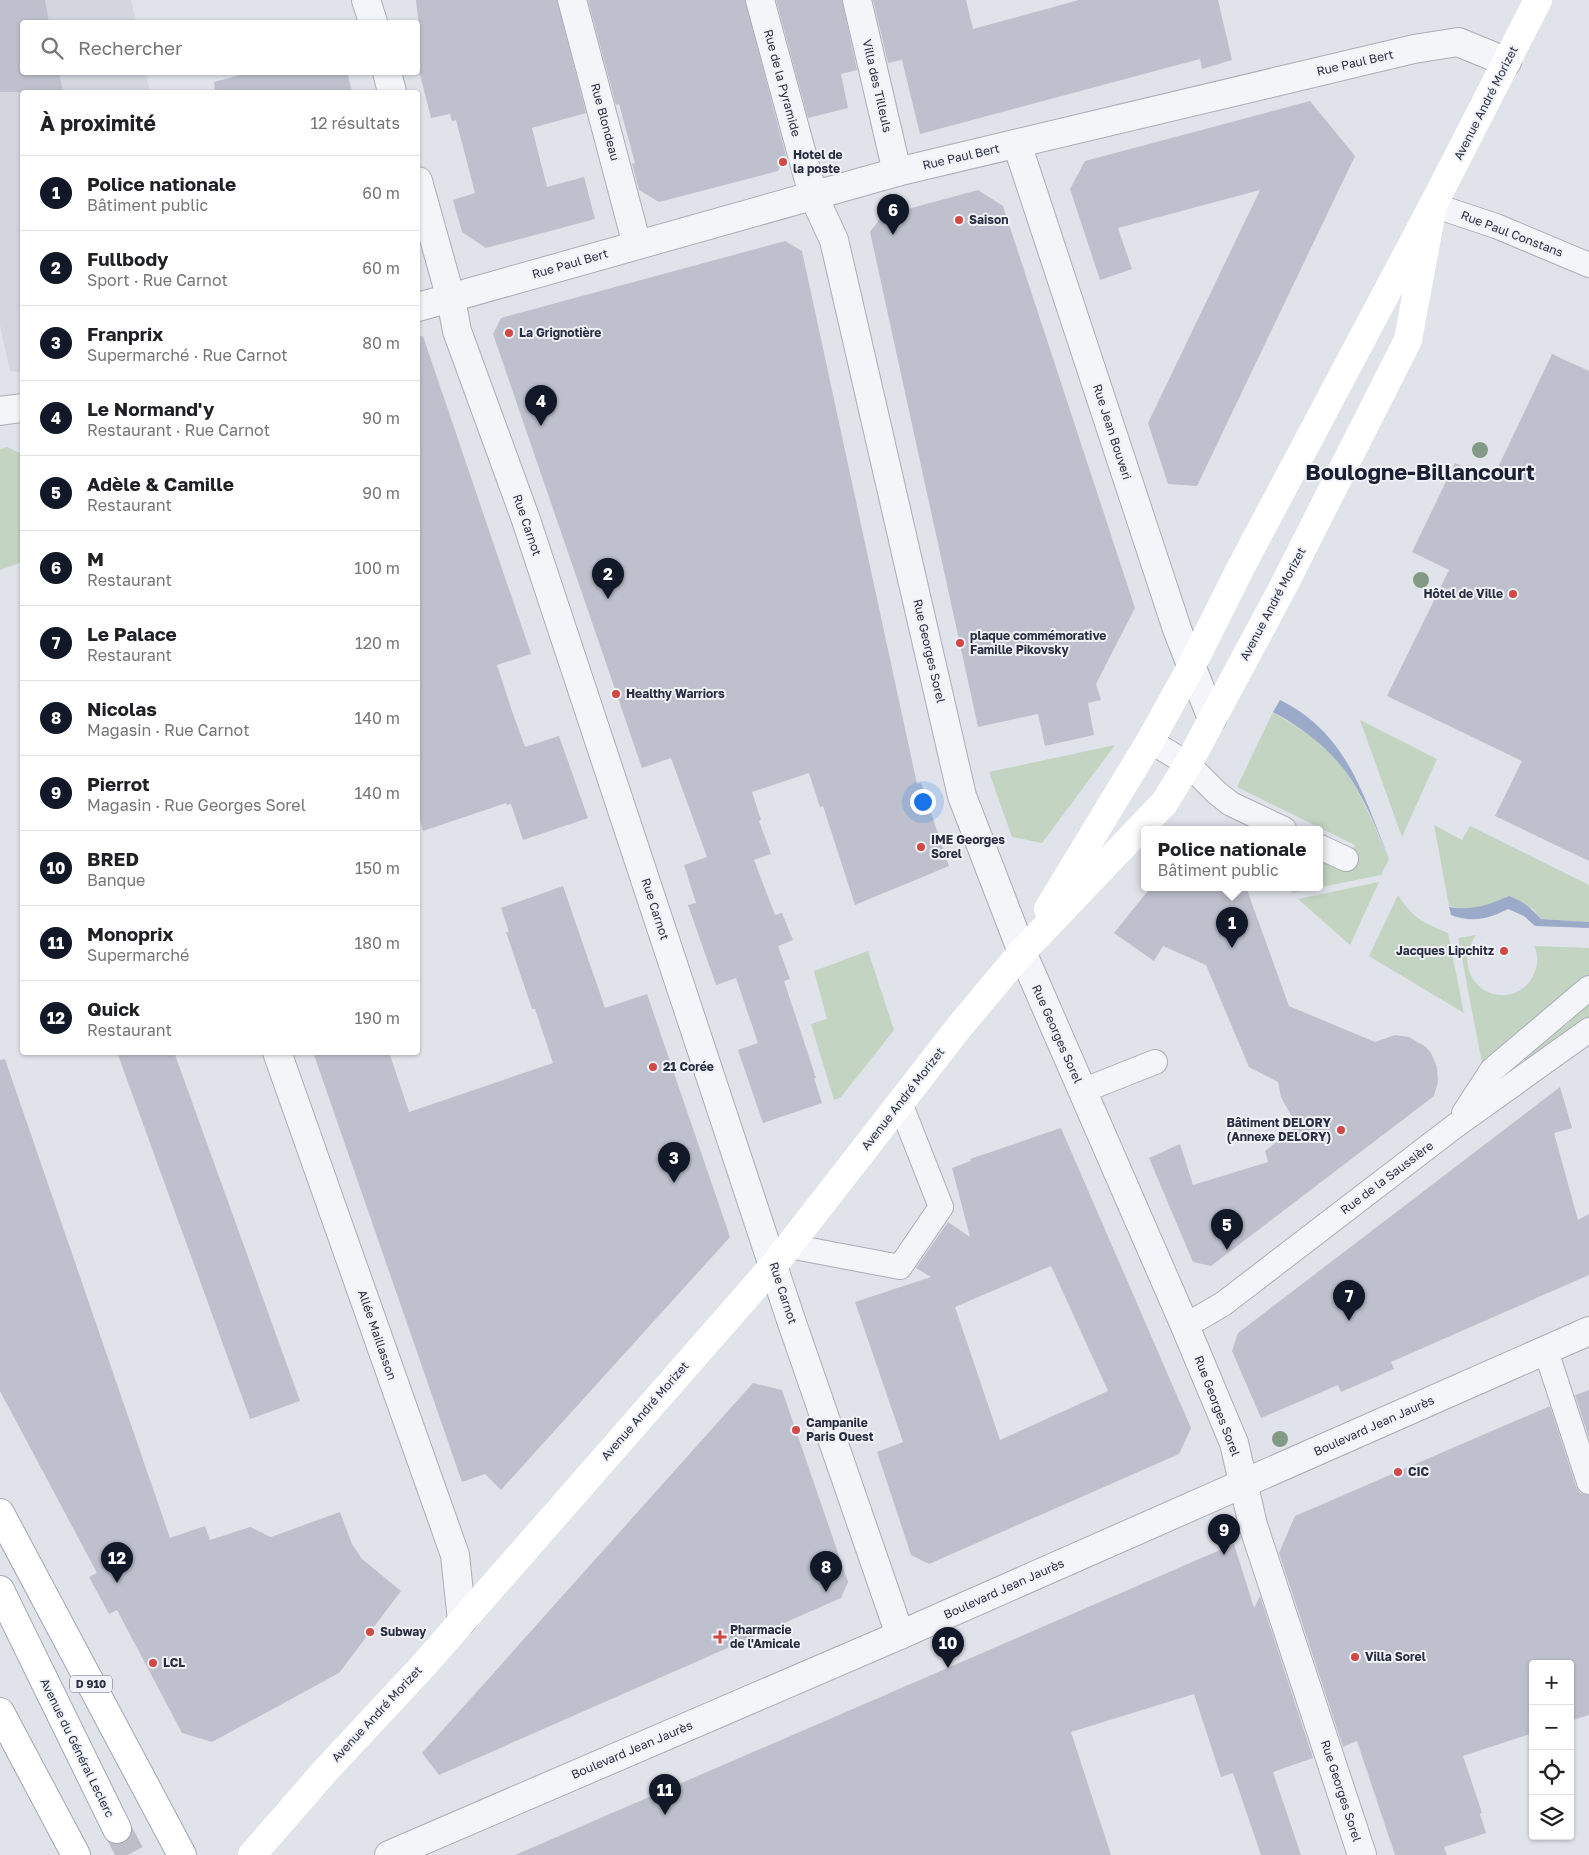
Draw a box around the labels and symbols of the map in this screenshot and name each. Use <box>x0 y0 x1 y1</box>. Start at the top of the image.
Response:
street label: Rue de la Pyramide <box>761 28 804 138</box>
street label: Villa des Tilleuls <box>859 38 895 134</box>
street label: Avenue André Morizet <box>1450 43 1521 162</box>
street label: Rue Paul Bert <box>1315 46 1395 79</box>
street label: Rue Blondeau <box>588 81 623 162</box>
street label: Rue Paul Bert <box>921 140 1001 173</box>
place label: Hotel de la poste <box>793 147 843 176</box>
marker: Hotel de la poste <box>777 156 789 168</box>
pin: 6 <box>877 194 909 235</box>
street label: Rue Paul Constans <box>1459 207 1565 260</box>
place label: Saison <box>969 212 1008 227</box>
marker: Saison <box>953 214 965 226</box>
street label: Rue Paul Bert <box>530 245 610 282</box>
place label: La Grignotière <box>519 325 601 340</box>
marker: La Grignotière <box>503 327 515 339</box>
street label: Rue Jean Bouveri <box>1090 382 1135 482</box>
pin: 4 <box>525 385 557 426</box>
district label: Boulogne-Billancourt <box>1305 458 1535 485</box>
street label: Rue Carnot <box>510 492 545 558</box>
street label: Avenue André Morizet <box>1236 544 1309 663</box>
pin: 2 <box>592 558 624 599</box>
place label: Hôtel de Ville <box>1424 586 1503 601</box>
marker: Hôtel de Ville <box>1507 588 1519 600</box>
street label: Rue Georges Sorel <box>910 597 949 704</box>
place label: plaque commémorative Famille Pikovsky <box>970 628 1106 657</box>
marker: plaque commémorative Famille Pikovsky <box>954 637 966 649</box>
place label: Healthy Warriors <box>626 686 725 701</box>
marker: Healthy Warriors <box>610 688 622 700</box>
your location <box>910 789 936 815</box>
place label: IME Georges Sorel <box>931 832 1005 861</box>
marker: IME Georges Sorel <box>915 841 927 853</box>
street label: Rue Carnot <box>638 876 673 942</box>
pin: 1 <box>1216 907 1248 948</box>
place label: Jacques Lipchitz <box>1396 943 1494 958</box>
marker: Jacques Lipchitz <box>1498 945 1510 957</box>
street label: Rue Georges Sorel <box>1029 982 1086 1086</box>
street label: Avenue André Morizet <box>858 1044 947 1153</box>
place label: 21 Corée <box>663 1059 714 1074</box>
marker: 21 Corée <box>647 1061 659 1073</box>
place label: Bâtiment DELORY (Annexe DELORY) <box>1226 1115 1332 1144</box>
marker: Bâtiment DELORY (Annexe DELORY) <box>1335 1124 1347 1136</box>
street label: Rue de la Saussière <box>1337 1138 1436 1217</box>
pin: 3 <box>658 1142 690 1183</box>
pin: 5 <box>1211 1209 1243 1250</box>
street label: Rue Carnot <box>766 1260 801 1326</box>
pin: 7 <box>1333 1280 1365 1321</box>
street label: Allée Maillasson <box>355 1288 400 1382</box>
street label: Rue Georges Sorel <box>1191 1354 1244 1458</box>
street label: Avenue André Morizet <box>598 1358 692 1463</box>
street label: Boulevard Jean Jaurès <box>1311 1392 1436 1459</box>
place label: Campanile Paris Ouest <box>806 1415 874 1444</box>
marker: Campanile Paris Ouest <box>790 1424 802 1436</box>
place label: CIC <box>1408 1464 1430 1479</box>
marker: CIC <box>1392 1466 1404 1478</box>
pin: 9 <box>1208 1514 1240 1555</box>
pin: 12 <box>101 1542 133 1583</box>
pin: 8 <box>810 1551 842 1592</box>
street label: Boulevard Jean Jaurès <box>941 1555 1066 1622</box>
place label: Pharmacie de l'Amicale <box>730 1622 800 1651</box>
place label: Subway <box>380 1624 427 1639</box>
marker: Subway <box>364 1626 376 1638</box>
pin: 10 <box>932 1627 964 1668</box>
marker: Pharmacie de l'Amicale <box>714 1631 726 1643</box>
place label: Villa Sorel <box>1365 1649 1426 1664</box>
marker: Villa Sorel <box>1349 1651 1361 1663</box>
place label: LCL <box>163 1655 185 1670</box>
marker: LCL <box>147 1657 159 1669</box>
street label: Avenue André Morizet <box>328 1662 425 1765</box>
street label: Avenue du Général Leclerc <box>37 1676 118 1820</box>
road number: D 910 <box>70 1676 112 1692</box>
street label: Boulevard Jean Jaurès <box>569 1717 695 1782</box>
street label: Rue Georges Sorel <box>1318 1738 1365 1844</box>
pin: 11 <box>649 1774 681 1815</box>

